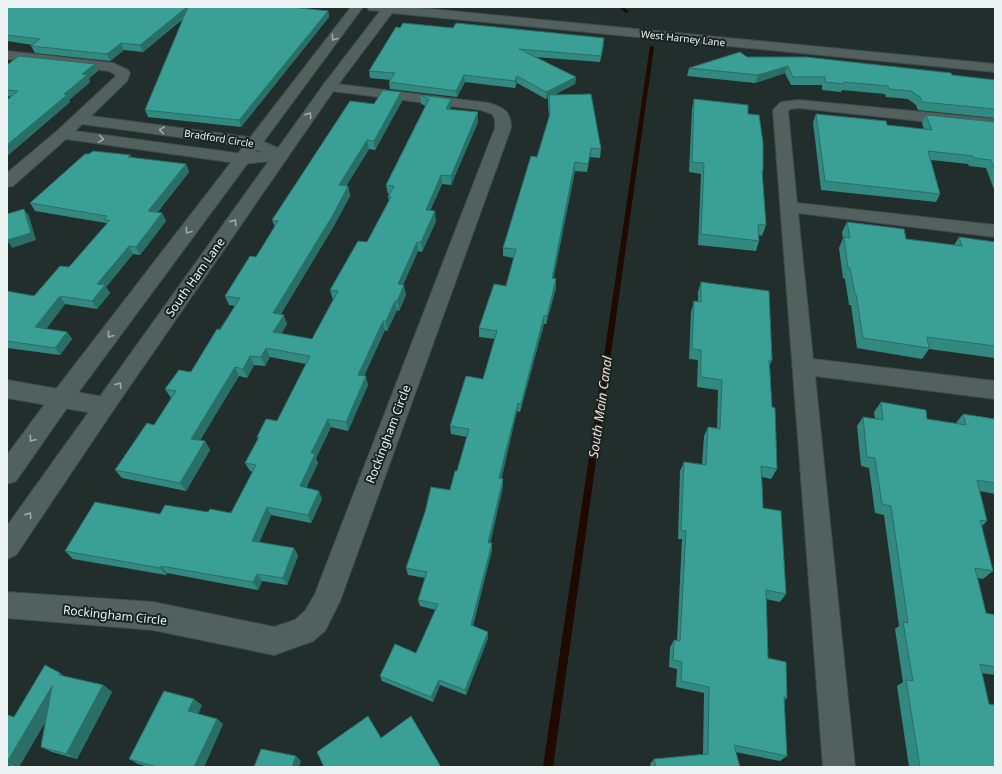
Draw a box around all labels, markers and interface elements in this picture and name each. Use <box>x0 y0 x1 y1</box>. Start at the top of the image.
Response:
street label: West Harney Lane <box>640 27 726 49</box>
one-way arrow <box>332 34 339 41</box>
one-way arrow <box>304 112 312 119</box>
one-way arrow <box>159 126 165 135</box>
street label: Bradford Circle <box>183 126 255 150</box>
one-way arrow <box>98 135 104 144</box>
one-way arrow <box>229 219 236 226</box>
one-way arrow <box>186 227 193 234</box>
street label: South Ham Lane <box>161 234 229 320</box>
one-way arrow <box>107 331 115 338</box>
water label: South Main Canal <box>584 354 616 459</box>
one-way arrow <box>114 382 122 389</box>
street label: Rockingham Circle <box>361 382 415 486</box>
one-way arrow <box>30 435 37 442</box>
one-way arrow <box>24 512 32 519</box>
street label: Rockingham Circle <box>62 601 168 629</box>

